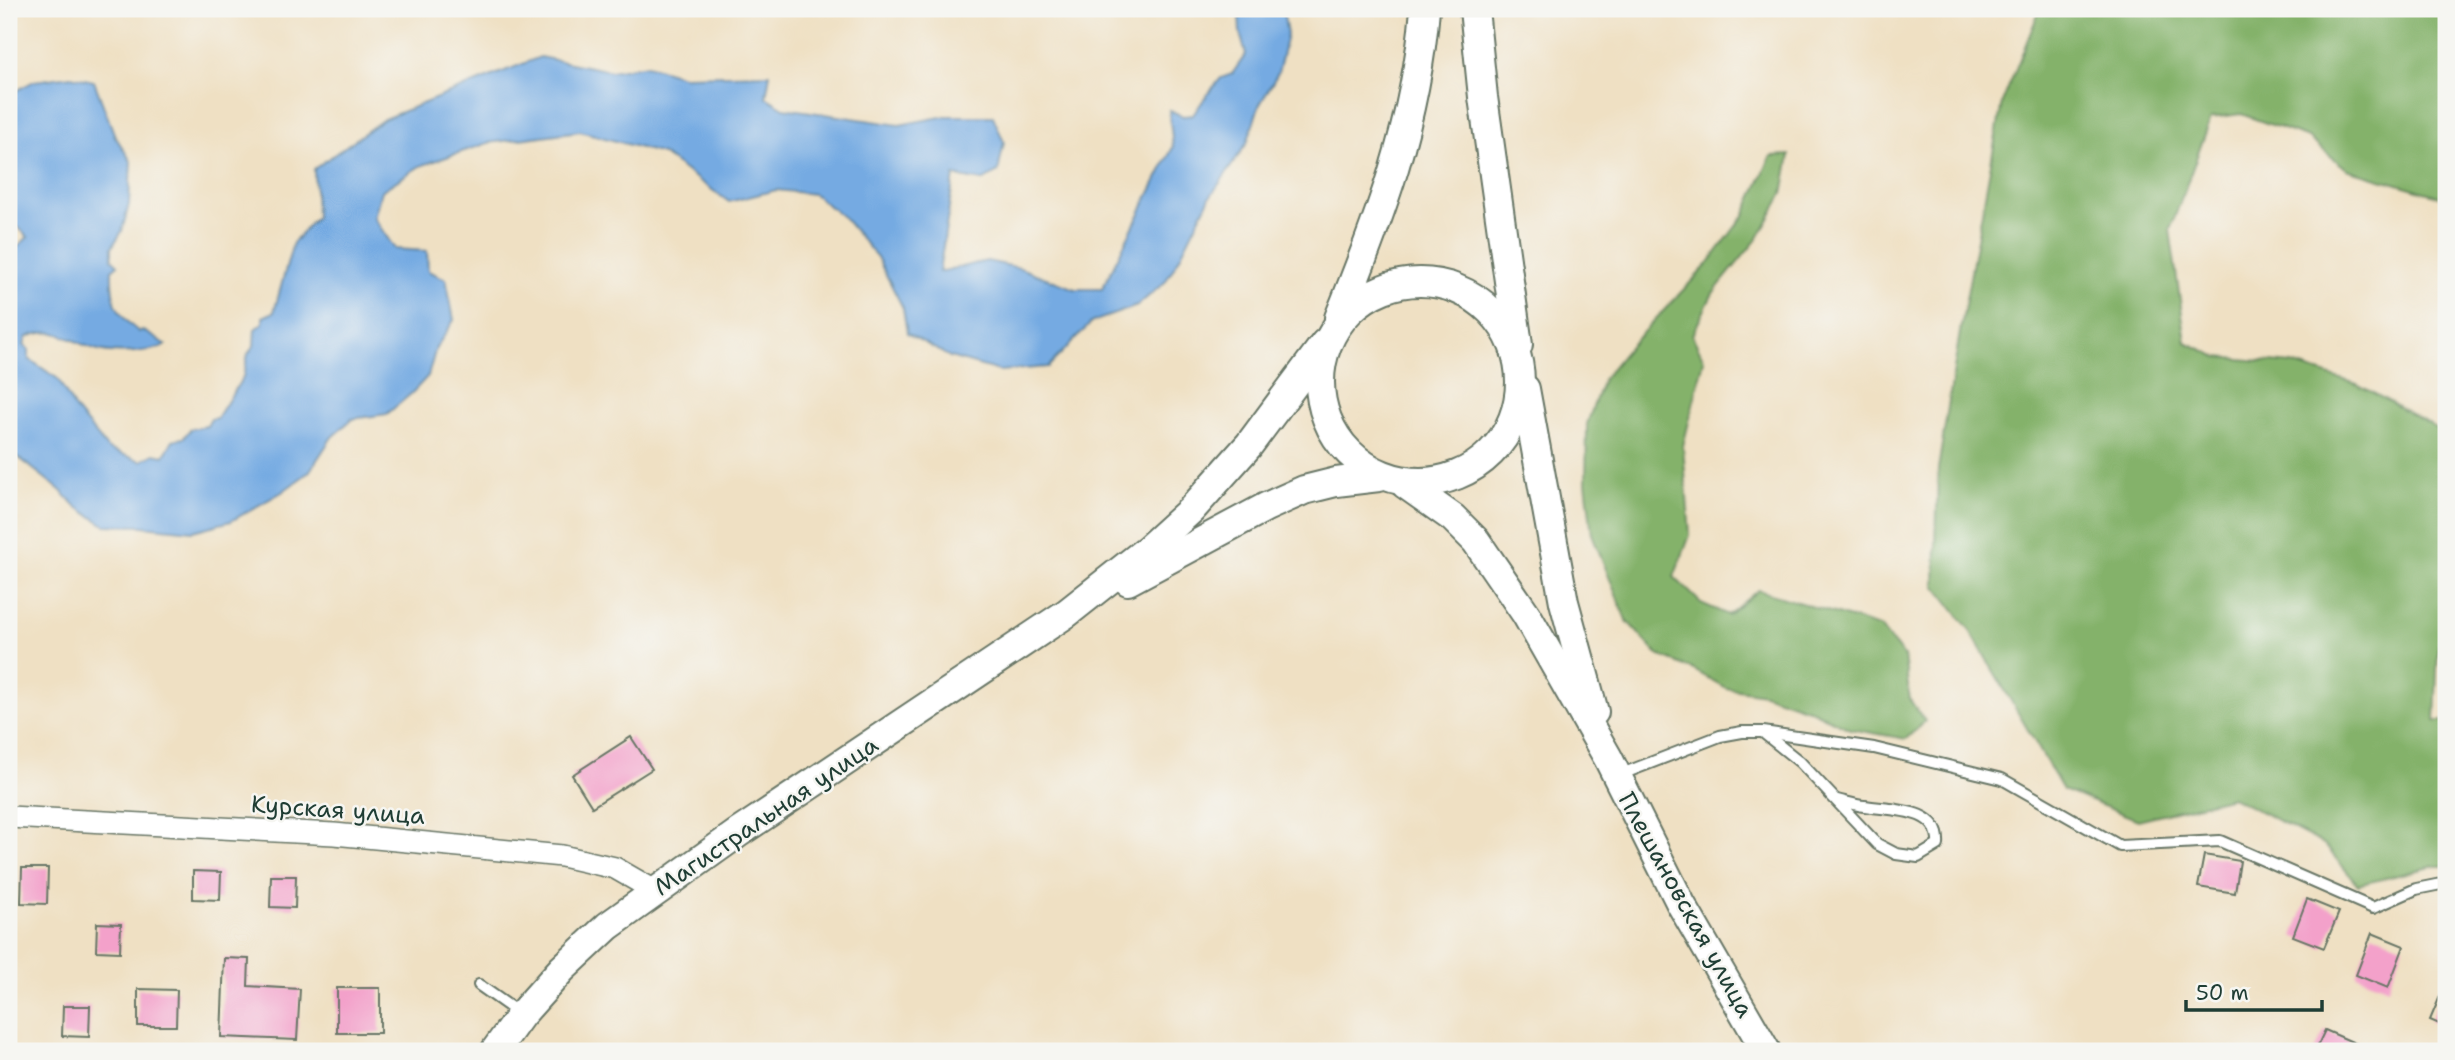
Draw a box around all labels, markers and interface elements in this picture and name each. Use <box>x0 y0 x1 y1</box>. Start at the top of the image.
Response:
street label: Магистральная улица <box>648 729 885 903</box>
street label: Плешановская улица <box>1611 787 1761 1023</box>
street label: Курская улица <box>250 788 426 832</box>
scale bar <box>2186 969 2322 1013</box>
text: 50 m <box>2196 979 2249 1007</box>

